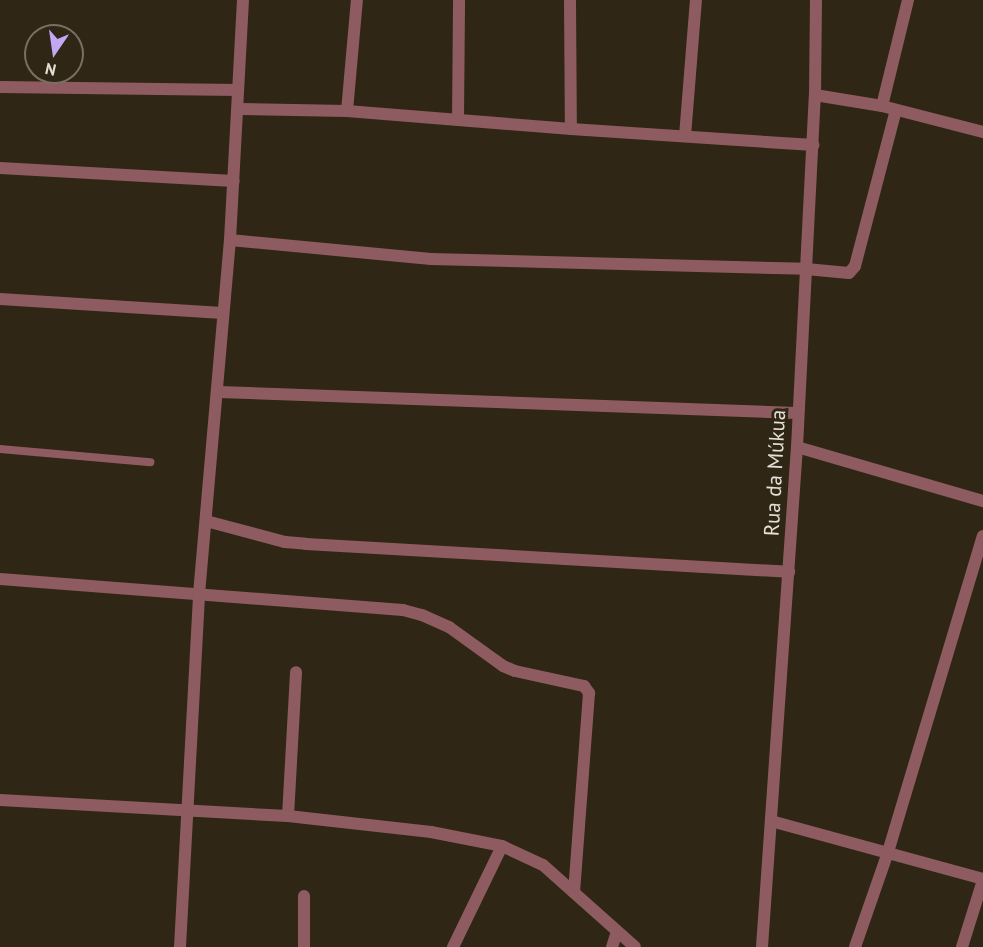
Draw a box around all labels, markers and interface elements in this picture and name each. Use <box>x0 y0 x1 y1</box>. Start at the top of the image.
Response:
north arrow <box>24 24 84 84</box>
text: N <box>43 59 58 81</box>
street label: Rua da Múkua <box>759 409 791 537</box>

